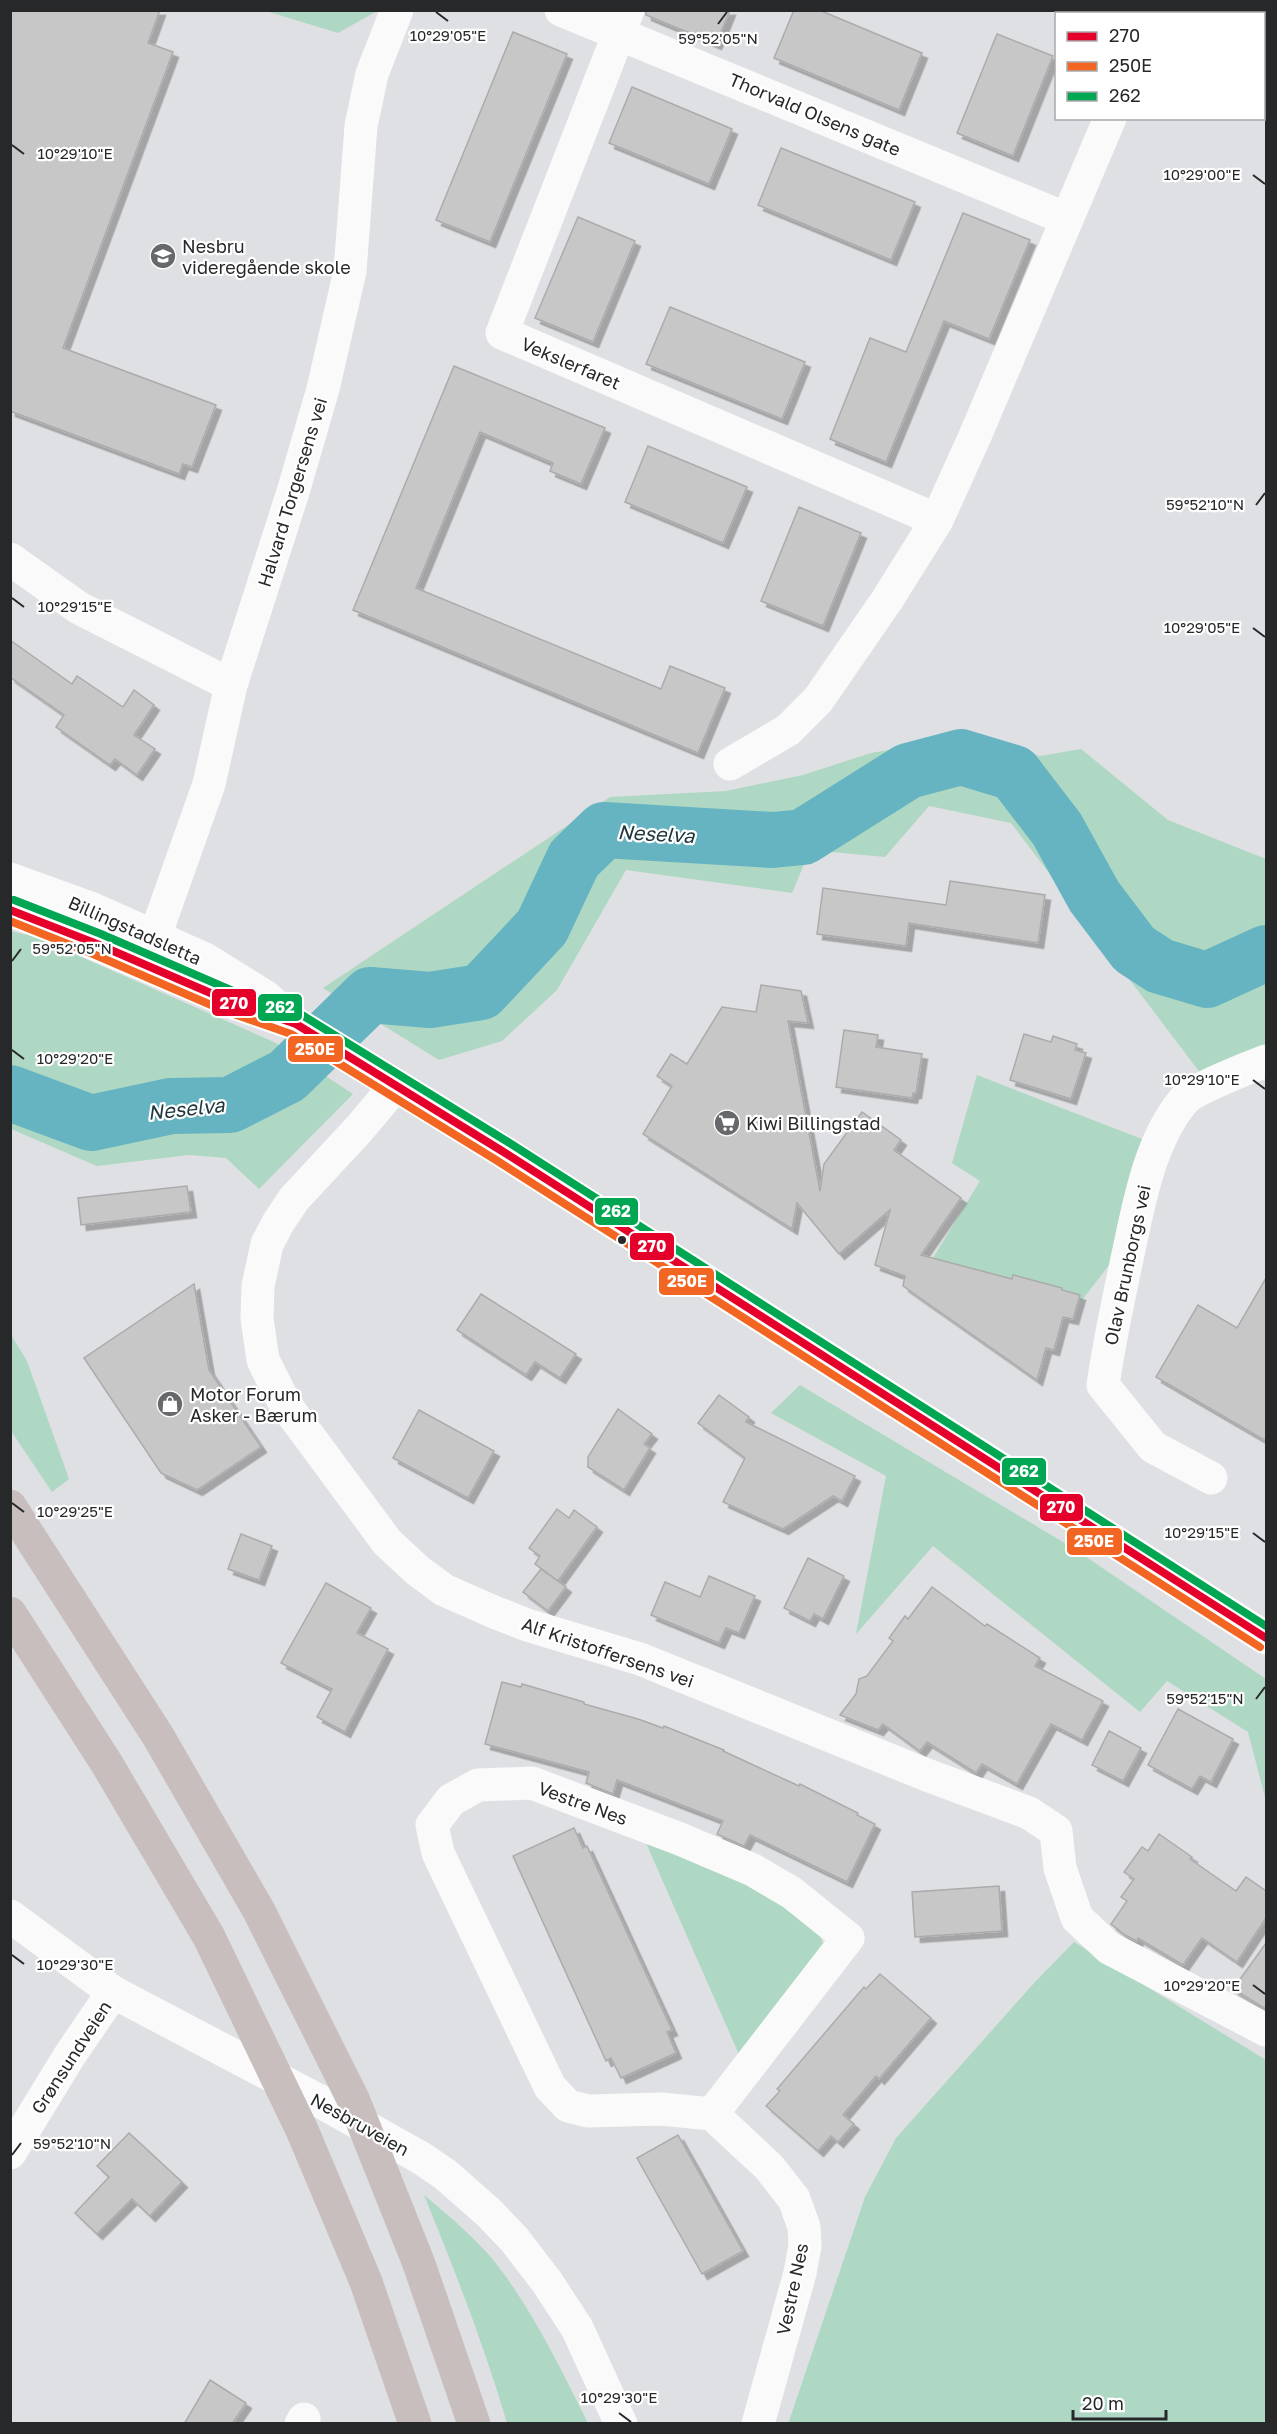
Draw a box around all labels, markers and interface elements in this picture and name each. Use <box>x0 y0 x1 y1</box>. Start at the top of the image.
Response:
legend <box>1055 12 1265 120</box>
text: 270 <box>1109 24 1140 46</box>
text: 10°29'05"E <box>410 26 486 44</box>
text: 59°52'05"N <box>678 29 758 47</box>
text: 250E <box>1109 54 1152 76</box>
street label: Thorvald Olsens gate <box>726 68 904 160</box>
text: 262 <box>1109 84 1141 106</box>
text: 10°29'10"E <box>37 144 113 162</box>
text: 10°29'00"E <box>1163 165 1241 183</box>
place label: Nesbru videregående skole <box>182 235 351 278</box>
school or university icon: Nesbru videregående skole <box>148 241 178 271</box>
street label: Vekslerfaret <box>518 332 624 394</box>
street label: Halvard Torgersens vei <box>253 395 331 589</box>
text: 59°52'10"N <box>1166 495 1244 513</box>
text: 10°29'15"E <box>38 597 112 615</box>
text: 10°29'05"E <box>1164 618 1240 636</box>
water label: Neselva <box>617 819 696 847</box>
street label: Billingstadsletta <box>65 891 205 969</box>
text: 59°52'05"N <box>32 939 112 957</box>
line badge: 270 <box>211 988 257 1017</box>
text: 270 <box>220 993 248 1013</box>
line badge: 262 <box>257 993 303 1022</box>
text: 262 <box>265 997 295 1017</box>
line badge: 250E <box>287 1035 344 1063</box>
text: 250E <box>295 1039 335 1059</box>
text: 10°29'20"E <box>37 1049 113 1067</box>
text: 10°29'10"E <box>1164 1070 1240 1088</box>
water label: Neselva <box>147 1092 226 1124</box>
supermarket icon: Kiwi Billingstad <box>712 1108 742 1138</box>
place label: Kiwi Billingstad <box>746 1112 881 1134</box>
street label: Olav Brunborgs vei <box>1099 1183 1155 1347</box>
line badge: 262 <box>594 1197 639 1226</box>
text: 262 <box>601 1201 631 1221</box>
line badge: 270 <box>629 1232 675 1261</box>
unlabelled marker <box>616 1234 628 1246</box>
text: 270 <box>638 1236 666 1256</box>
line badge: 250E <box>658 1267 715 1296</box>
text: 250E <box>667 1271 707 1291</box>
place label: Motor Forum Asker - Bærum <box>190 1383 317 1426</box>
shop icon: Motor Forum Asker - Bærum <box>155 1389 185 1419</box>
line badge: 262 <box>1001 1457 1047 1486</box>
text: 262 <box>1009 1461 1039 1481</box>
line badge: 270 <box>1039 1493 1084 1522</box>
text: 270 <box>1047 1497 1075 1517</box>
text: 10°29'25"E <box>37 1502 113 1520</box>
text: 10°29'15"E <box>1165 1523 1239 1541</box>
line badge: 250E <box>1066 1527 1123 1556</box>
text: 250E <box>1074 1531 1114 1551</box>
street label: Alf Kristoffersens vei <box>519 1612 697 1692</box>
text: 59°52'15"N <box>1166 1689 1244 1707</box>
street label: Vestre Nes <box>535 1777 631 1829</box>
text: 10°29'30"E <box>37 1955 113 1973</box>
text: 10°29'20"E <box>1164 1976 1240 1994</box>
street label: Grønsundveien <box>26 1996 116 2118</box>
street label: Nesbruveien <box>307 2088 413 2160</box>
text: 59°52'10"N <box>33 2134 111 2152</box>
street label: Vestre Nes <box>772 2241 812 2337</box>
scale bar <box>1073 2383 1166 2421</box>
text: 10°29'30"E <box>581 2388 657 2406</box>
text: 20 m <box>1082 2392 1124 2414</box>

